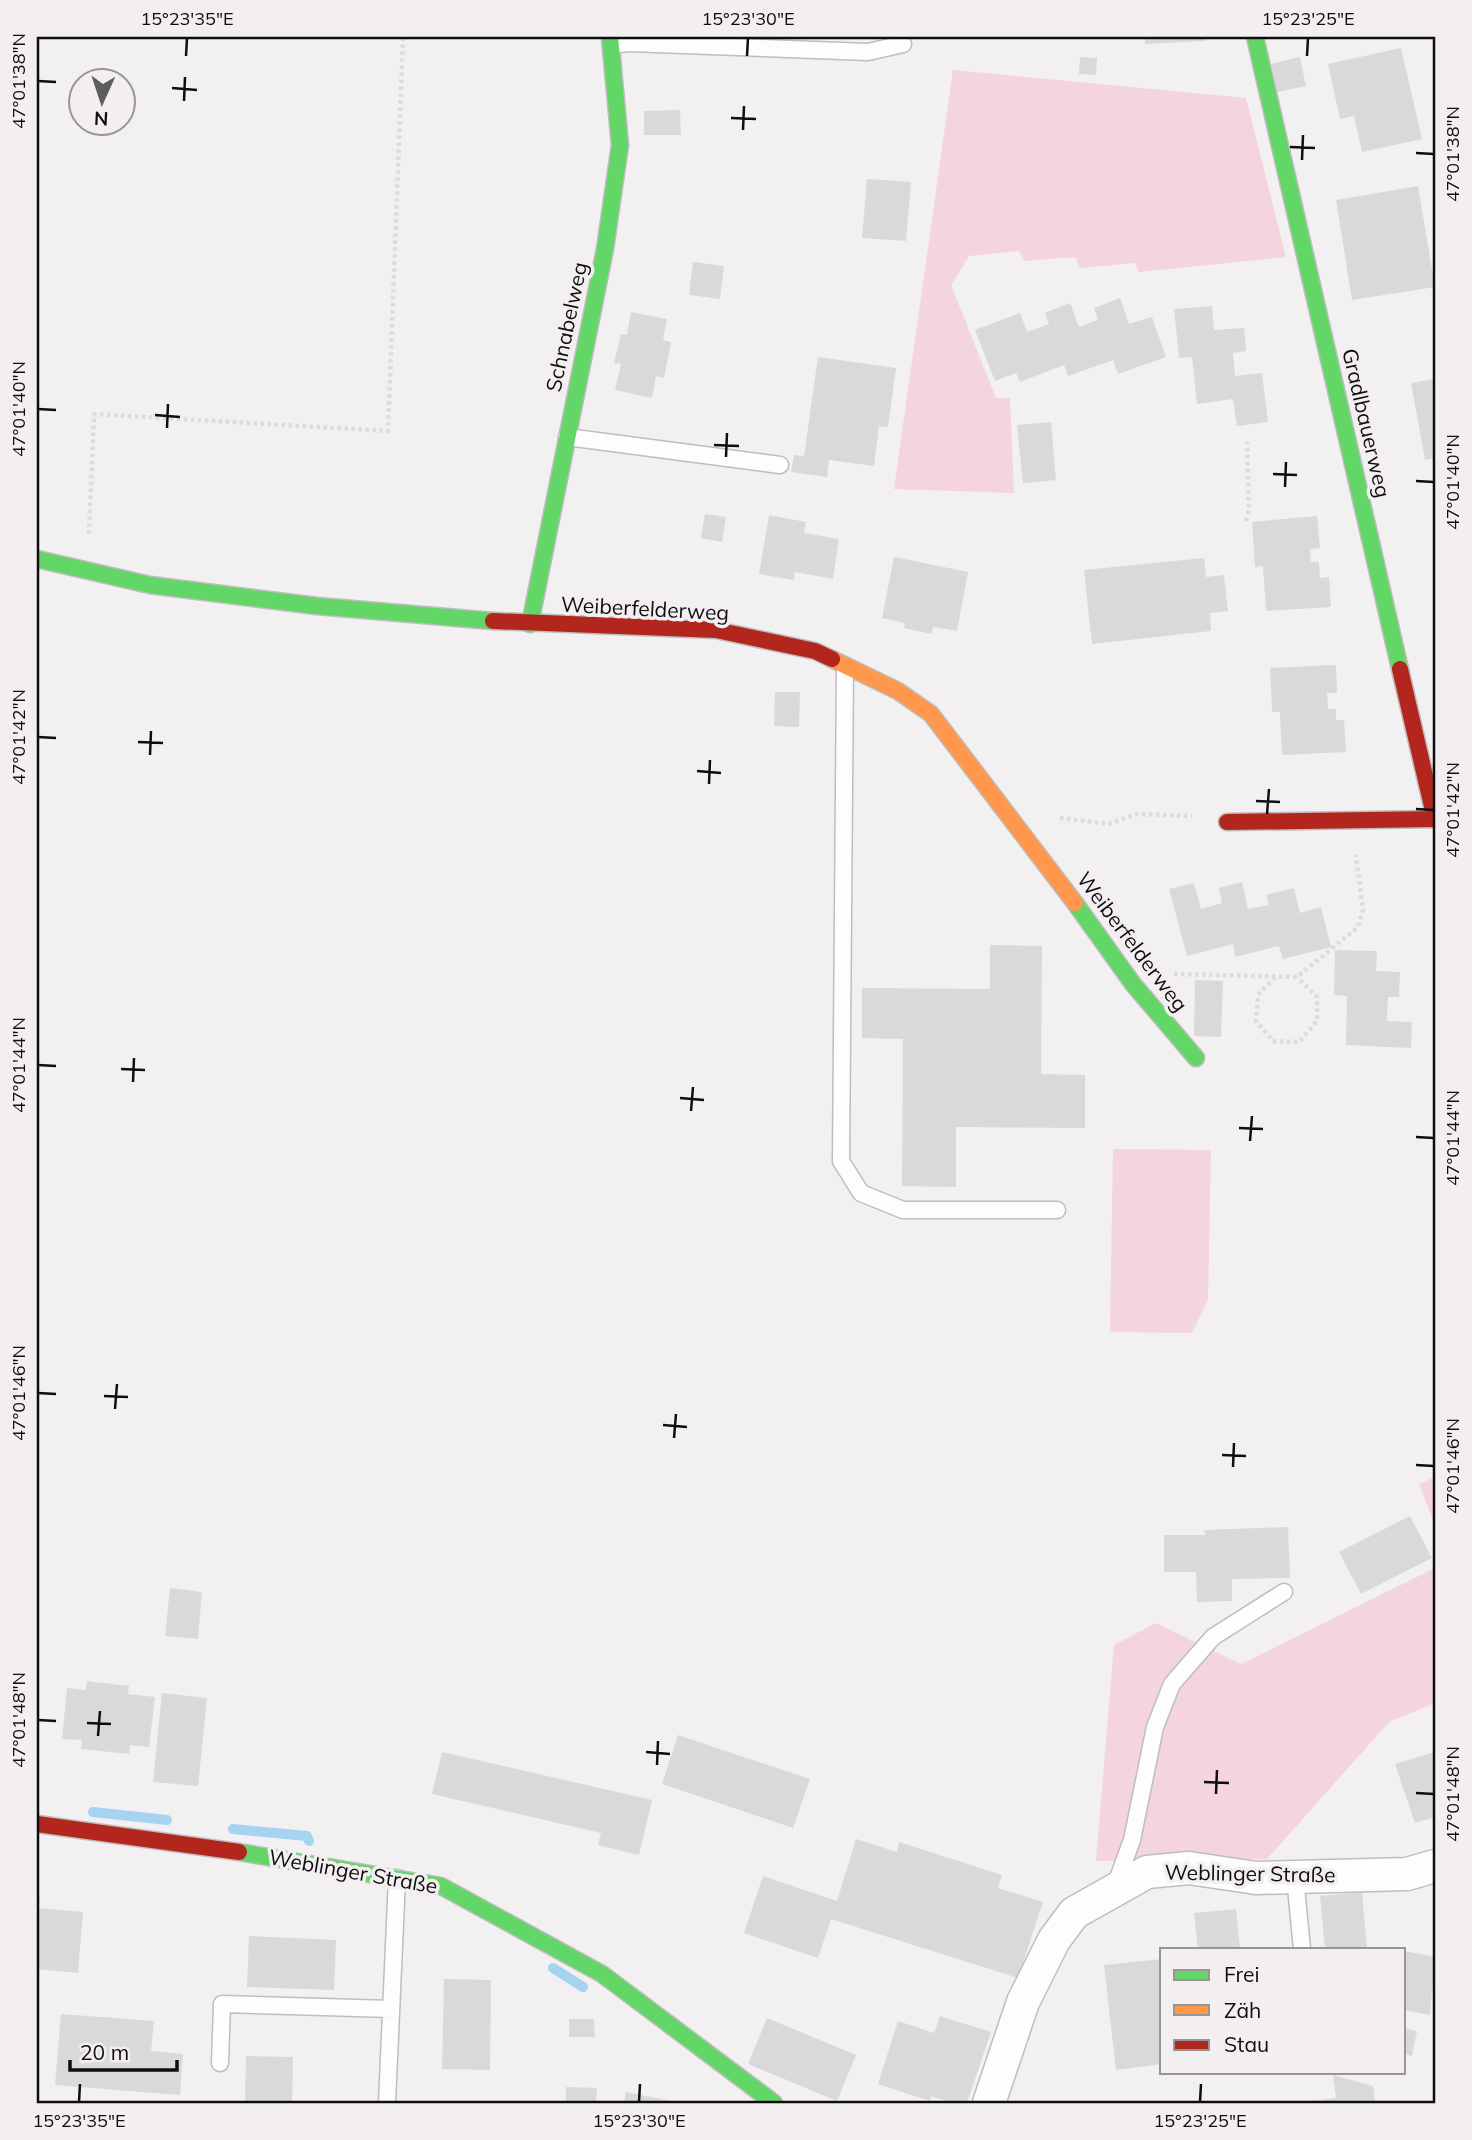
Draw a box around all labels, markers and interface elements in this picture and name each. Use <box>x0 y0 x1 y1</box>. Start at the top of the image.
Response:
text: 15°23'35"E <box>140 7 234 30</box>
text: 15°23'30"E <box>701 7 795 30</box>
text: 15°23'25"E <box>1261 7 1355 30</box>
text: 47°01'38"N <box>7 33 30 129</box>
north arrow <box>66 66 136 136</box>
text: 47°01'38"N <box>1441 106 1464 202</box>
text: N <box>93 107 109 131</box>
street label: Schnabelweg <box>540 260 592 394</box>
street label: Gradlbauerweg <box>1337 346 1397 500</box>
text: 47°01'40"N <box>7 361 30 457</box>
text: 47°01'40"N <box>1441 434 1464 530</box>
street label: Weiberfelderweg <box>560 591 730 625</box>
text: 47°01'42"N <box>7 689 30 785</box>
text: 47°01'42"N <box>1441 762 1464 858</box>
street label: Weiberfelderweg <box>1072 866 1194 1016</box>
text: 47°01'44"N <box>7 1017 30 1113</box>
text: 47°01'44"N <box>1441 1090 1464 1186</box>
text: 47°01'46"N <box>7 1345 30 1441</box>
text: 47°01'46"N <box>1441 1418 1464 1514</box>
text: 47°01'48"N <box>7 1672 30 1768</box>
text: 47°01'48"N <box>1441 1746 1464 1842</box>
street label: Weblinger Straße <box>267 1843 440 1899</box>
street label: Weblinger Straße <box>1164 1859 1336 1887</box>
legend <box>1160 1948 1406 2074</box>
text: Frei <box>1224 1961 1260 1987</box>
text: Zäh <box>1224 1997 1261 2023</box>
scale bar <box>70 2028 177 2072</box>
text: Stau <box>1224 2031 1269 2057</box>
text: 20 m <box>80 2039 129 2065</box>
text: 15°23'35"E <box>32 2109 126 2132</box>
text: 15°23'30"E <box>592 2109 686 2132</box>
text: 15°23'25"E <box>1153 2109 1247 2132</box>

